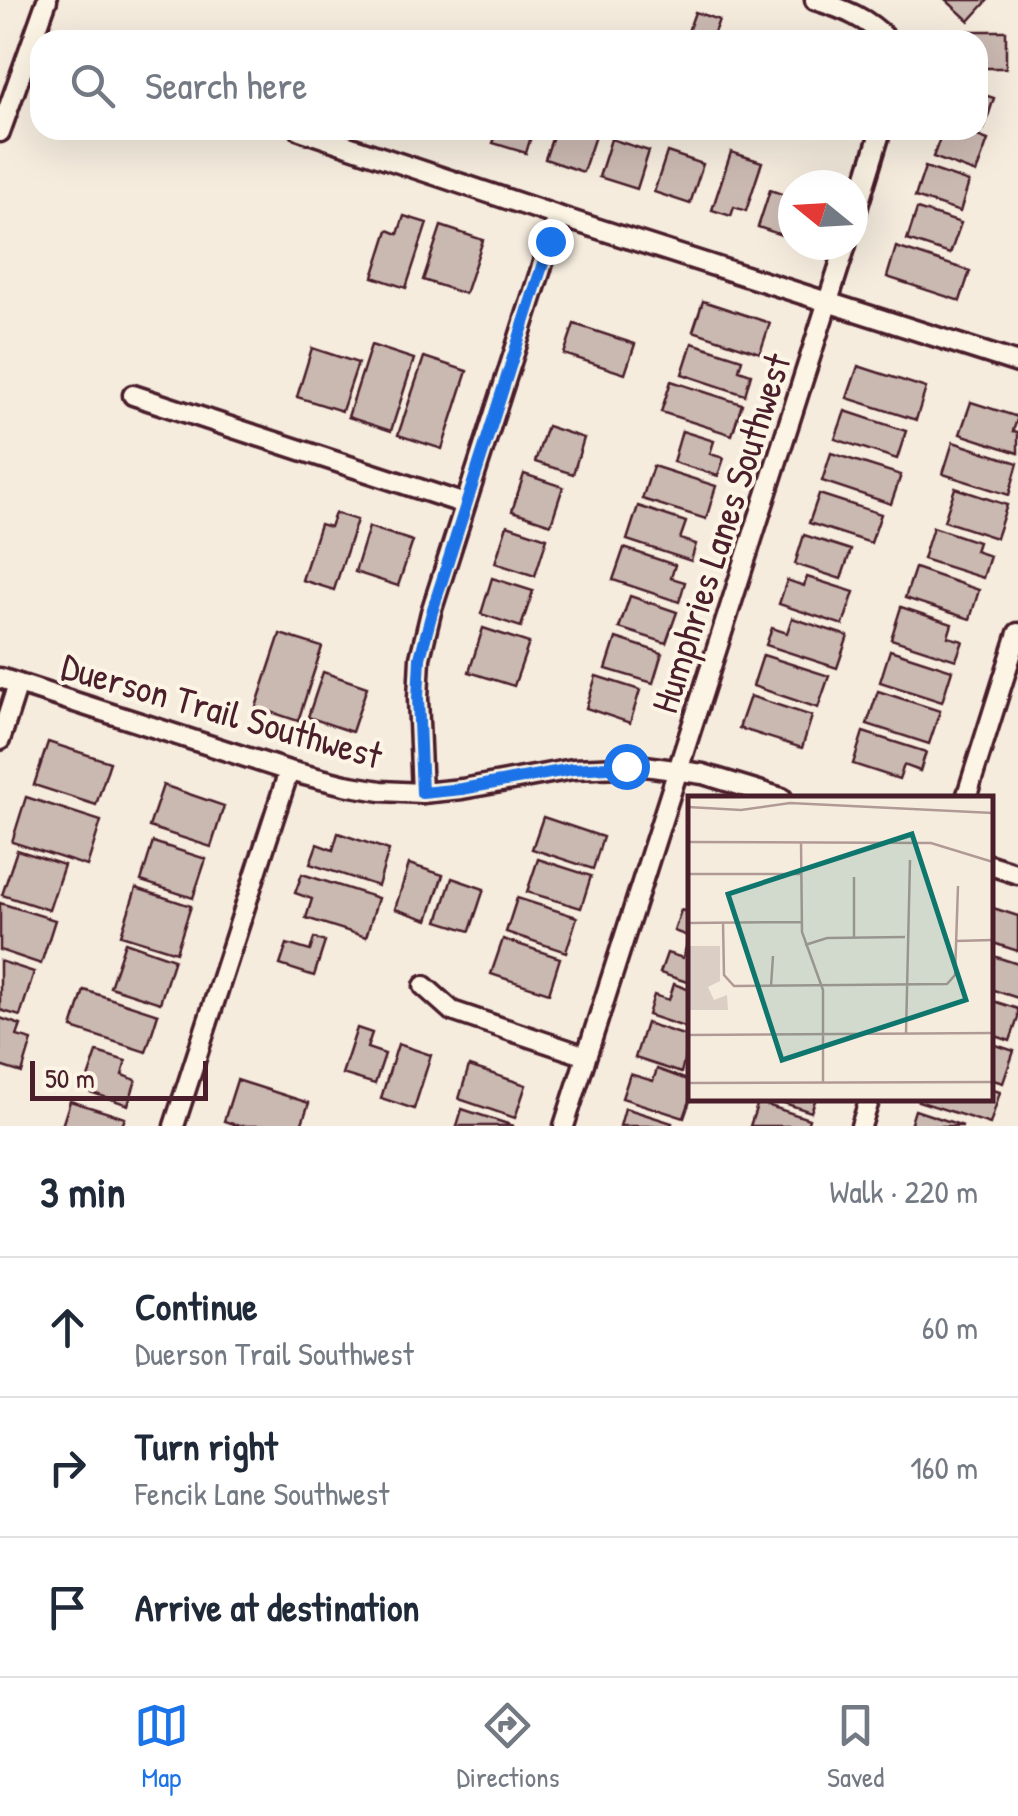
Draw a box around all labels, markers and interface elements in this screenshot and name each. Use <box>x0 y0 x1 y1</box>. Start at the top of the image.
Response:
search box <box>30 30 988 140</box>
icon: search <box>65 58 120 113</box>
text: Search here <box>145 59 307 111</box>
north arrow <box>778 170 868 260</box>
route end <box>528 219 574 265</box>
street label: Humphries Lanes Southwest <box>637 346 803 719</box>
street label: Duerson Trail Southwest <box>56 639 389 781</box>
route start <box>604 744 650 790</box>
inset map <box>688 796 993 1101</box>
scale bar <box>30 1056 208 1100</box>
text: 50 m <box>45 1059 95 1097</box>
text: 3 min <box>40 1163 125 1220</box>
text: Walk · 220 m <box>829 1170 978 1213</box>
text: Continue <box>135 1280 257 1332</box>
icon: ahead <box>40 1300 95 1355</box>
text: 60 m <box>922 1306 978 1349</box>
text: Duerson Trail Southwest <box>135 1332 414 1375</box>
text: Turn right <box>135 1420 278 1472</box>
icon: right <box>40 1440 95 1495</box>
text: 160 m <box>910 1446 978 1489</box>
text: Fencik Lane Southwest <box>135 1472 389 1515</box>
icon: arrive <box>40 1580 95 1635</box>
text: Arrive at destination <box>135 1581 419 1633</box>
tab: Map <box>134 1698 189 1796</box>
tab: Directions <box>456 1698 559 1796</box>
tab: Saved <box>827 1698 884 1796</box>

